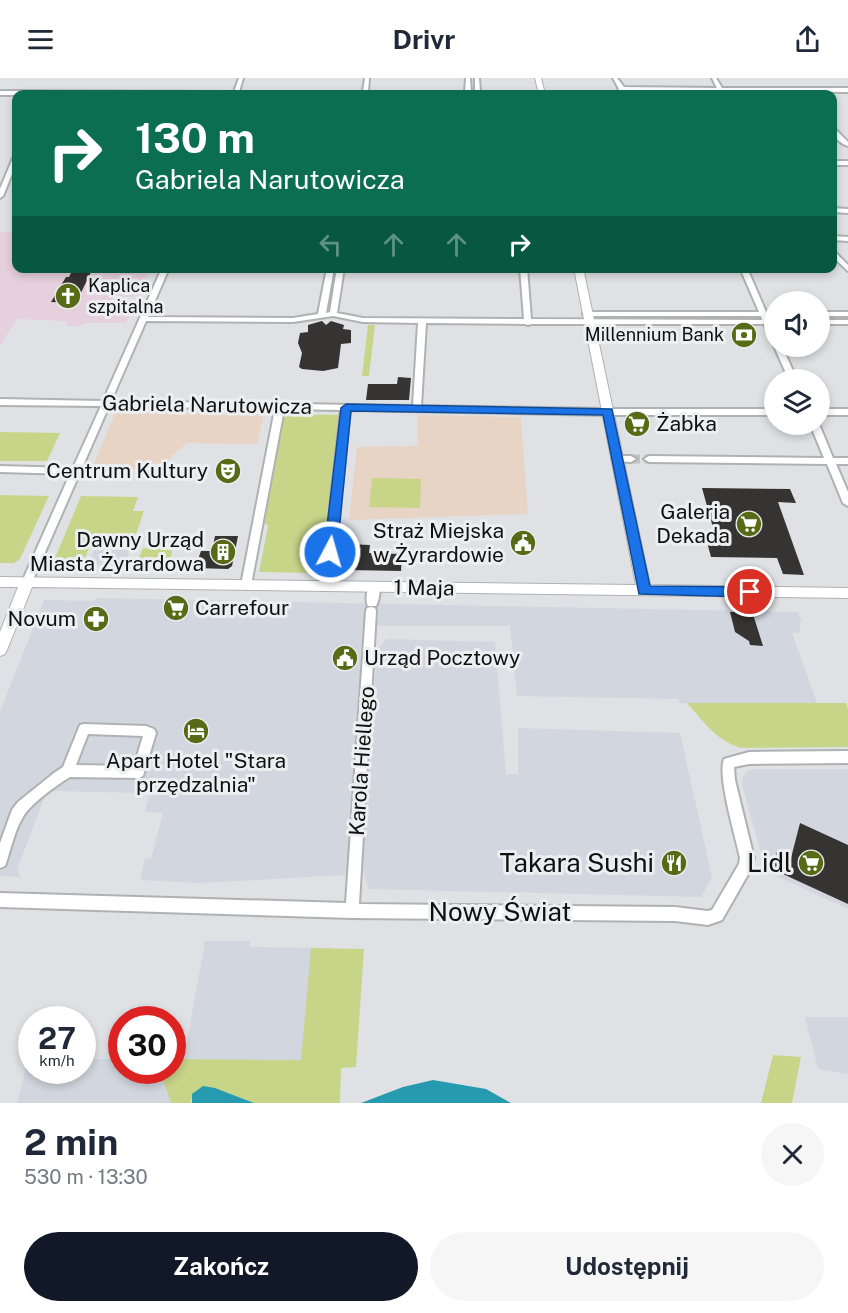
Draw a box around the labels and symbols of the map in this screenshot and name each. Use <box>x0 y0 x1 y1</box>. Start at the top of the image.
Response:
place label: Kaplica szpitalna <box>88 275 163 317</box>
church icon: Kaplica szpitalna <box>53 281 83 311</box>
bank icon: Millennium Bank <box>729 320 759 350</box>
place label: Millennium Bank <box>585 324 724 345</box>
street label: Gabriela Narutowicza <box>102 390 312 419</box>
supermarket icon: Żabka <box>622 409 652 439</box>
place label: Żabka <box>656 411 717 436</box>
theatre icon: Centrum Kultury <box>213 456 243 486</box>
place label: Centrum Kultury <box>46 458 208 483</box>
place label: Galeria Dekada <box>656 499 730 548</box>
supermarket icon: Galeria Dekada <box>734 509 764 539</box>
place label: Straż Miejska w Żyrardowie <box>373 518 504 567</box>
position arrow <box>298 520 362 584</box>
place label: Dawny Urząd Miasta Żyrardowa <box>30 527 204 576</box>
public building icon: Straż Miejska w Żyrardowie <box>508 528 538 558</box>
building icon: Dawny Urząd Miasta Żyrardowa <box>208 537 238 567</box>
pin <box>724 566 775 617</box>
street label: 1 Maja <box>393 574 455 601</box>
supermarket icon: Carrefour <box>161 593 191 623</box>
place label: Carrefour <box>195 595 289 620</box>
pharmacy icon: Novum <box>81 604 111 634</box>
place label: Novum <box>8 606 76 631</box>
public building icon: Urząd Pocztowy <box>330 643 360 673</box>
place label: Urząd Pocztowy <box>364 645 520 670</box>
street label: Karola Hiellego <box>344 685 379 837</box>
hotel icon: Apart Hotel "Stara przędzalnia" <box>181 716 211 746</box>
place label: Apart Hotel "Stara przędzalnia" <box>106 748 286 797</box>
place label: Takara Sushi <box>500 847 654 878</box>
place label: Lidl <box>747 847 792 878</box>
restaurant icon: Takara Sushi <box>659 848 689 878</box>
supermarket icon: Lidl <box>796 848 826 878</box>
street label: Nowy Świat <box>429 896 571 927</box>
speed limit sign: 30 <box>108 1006 186 1084</box>

